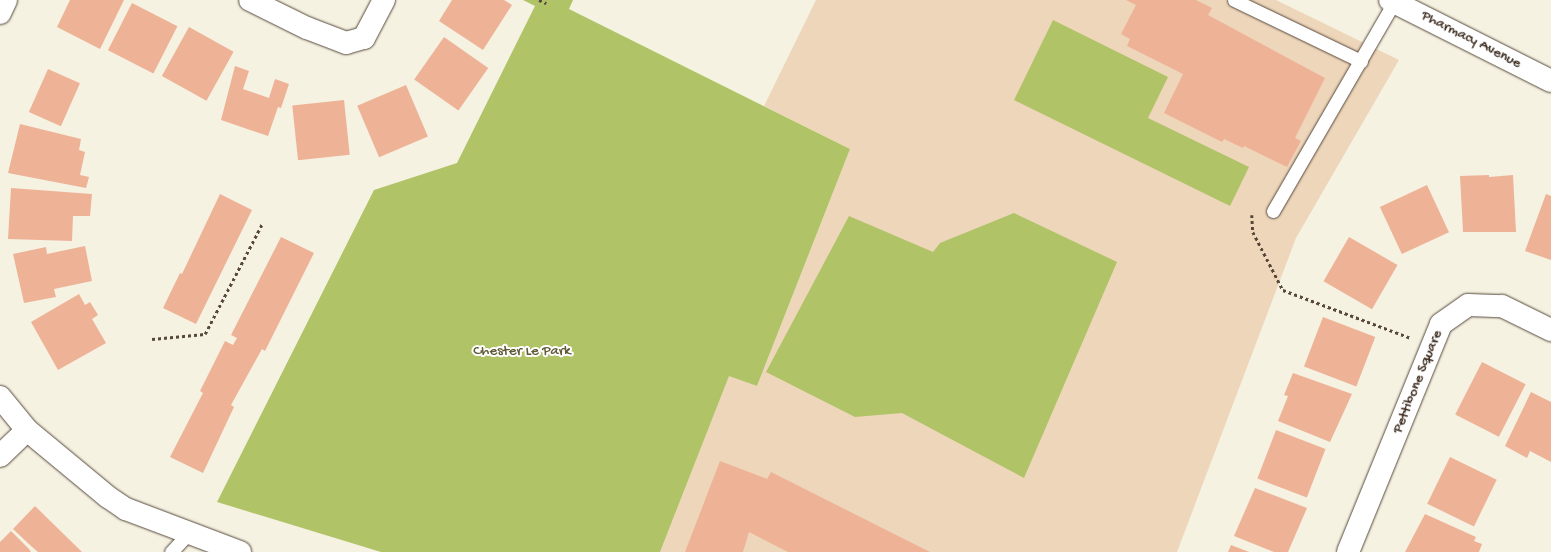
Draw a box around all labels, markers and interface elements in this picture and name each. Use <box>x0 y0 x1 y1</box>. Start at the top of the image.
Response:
street label: Pharmacy Avenue <box>1418 7 1524 73</box>
street label: Pettibone Square <box>1389 328 1447 436</box>
park label: Chester Le Park <box>473 343 571 361</box>

